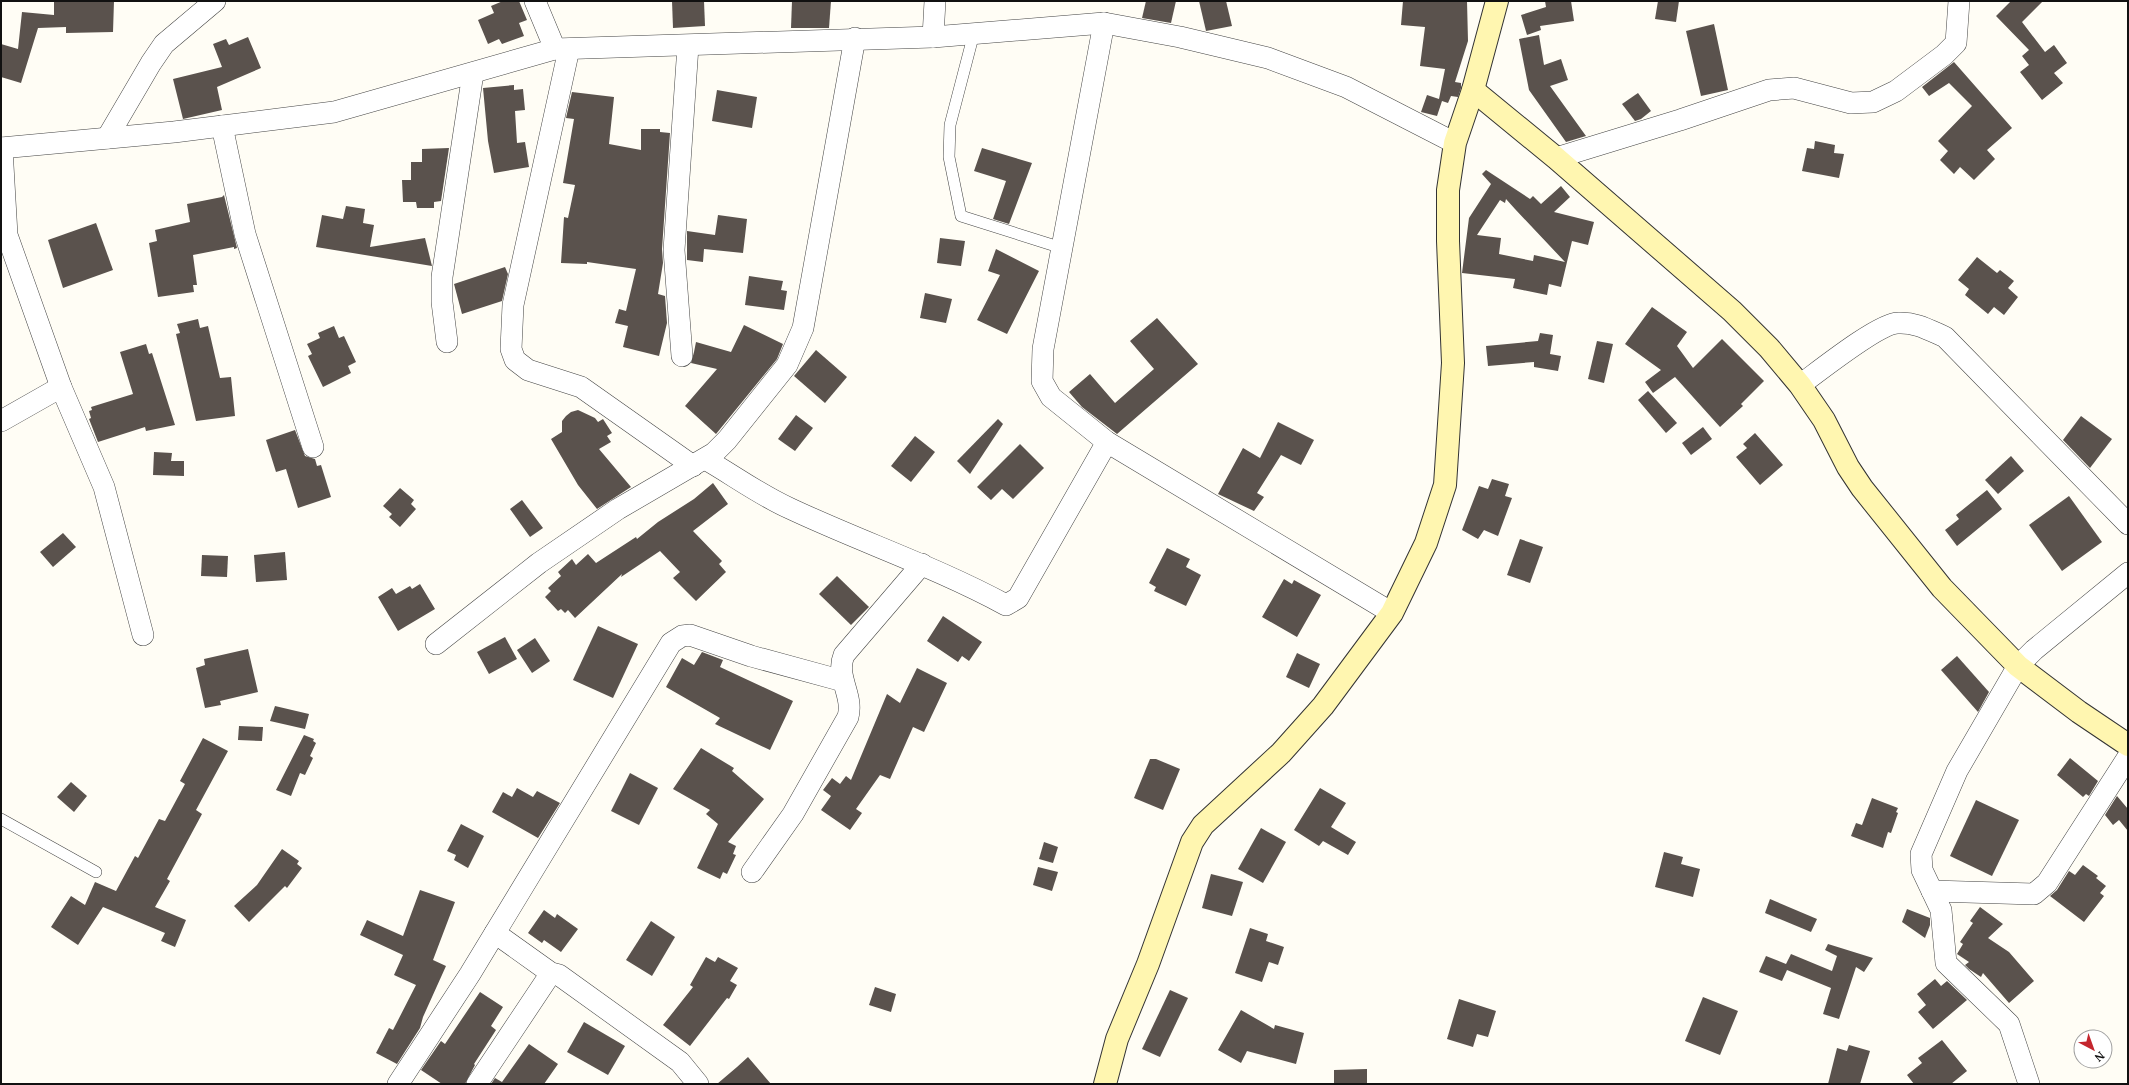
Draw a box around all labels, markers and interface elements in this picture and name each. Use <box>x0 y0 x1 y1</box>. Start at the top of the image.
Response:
north arrow <box>2073 1029 2113 1069</box>
text: N <box>2091 1048 2108 1066</box>

